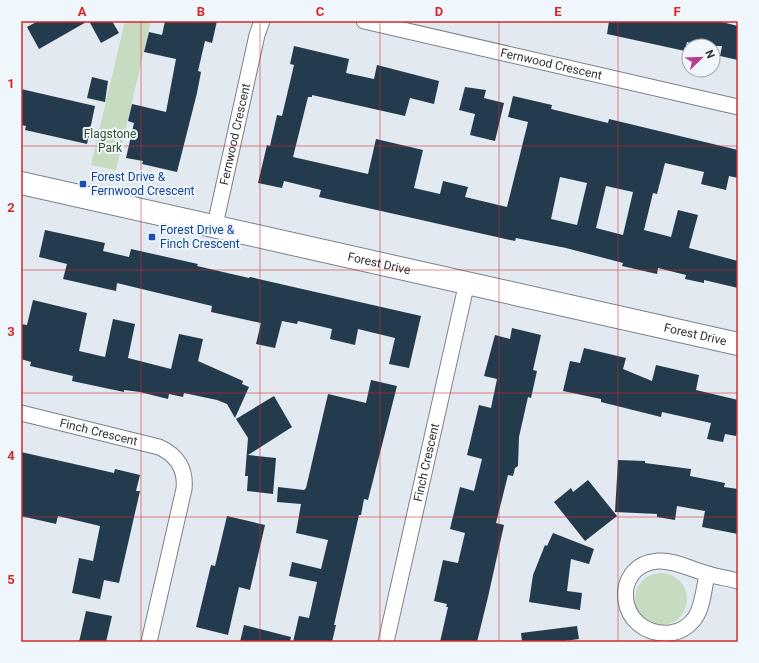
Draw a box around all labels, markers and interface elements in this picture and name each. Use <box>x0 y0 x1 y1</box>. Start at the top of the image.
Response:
text: A <box>78 4 87 19</box>
text: B <box>197 4 205 19</box>
text: C <box>316 4 325 19</box>
text: D <box>435 4 443 19</box>
text: E <box>554 4 562 19</box>
text: F <box>673 4 681 19</box>
north arrow <box>681 38 721 78</box>
street label: Fernwood Crescent <box>499 46 603 82</box>
text: N <box>702 48 717 61</box>
text: 1 <box>7 76 15 91</box>
street label: Fernwood Crescent <box>217 82 253 186</box>
park label: Flagstone Park <box>84 127 136 155</box>
place label: Forest Drive & Fernwood Crescent <box>91 170 195 198</box>
marker: Forest Drive & Fernwood Crescent <box>78 179 88 189</box>
text: 2 <box>7 200 15 215</box>
place label: Forest Drive & Finch Crescent <box>160 223 240 251</box>
marker: Forest Drive & Finch Crescent <box>147 232 157 242</box>
street label: Forest Drive <box>346 250 412 277</box>
street label: Forest Drive <box>663 321 728 348</box>
text: 3 <box>7 324 15 339</box>
street label: Finch Crescent <box>58 416 139 448</box>
street label: Finch Crescent <box>411 422 442 503</box>
text: 4 <box>7 448 15 463</box>
text: 5 <box>7 572 15 587</box>

